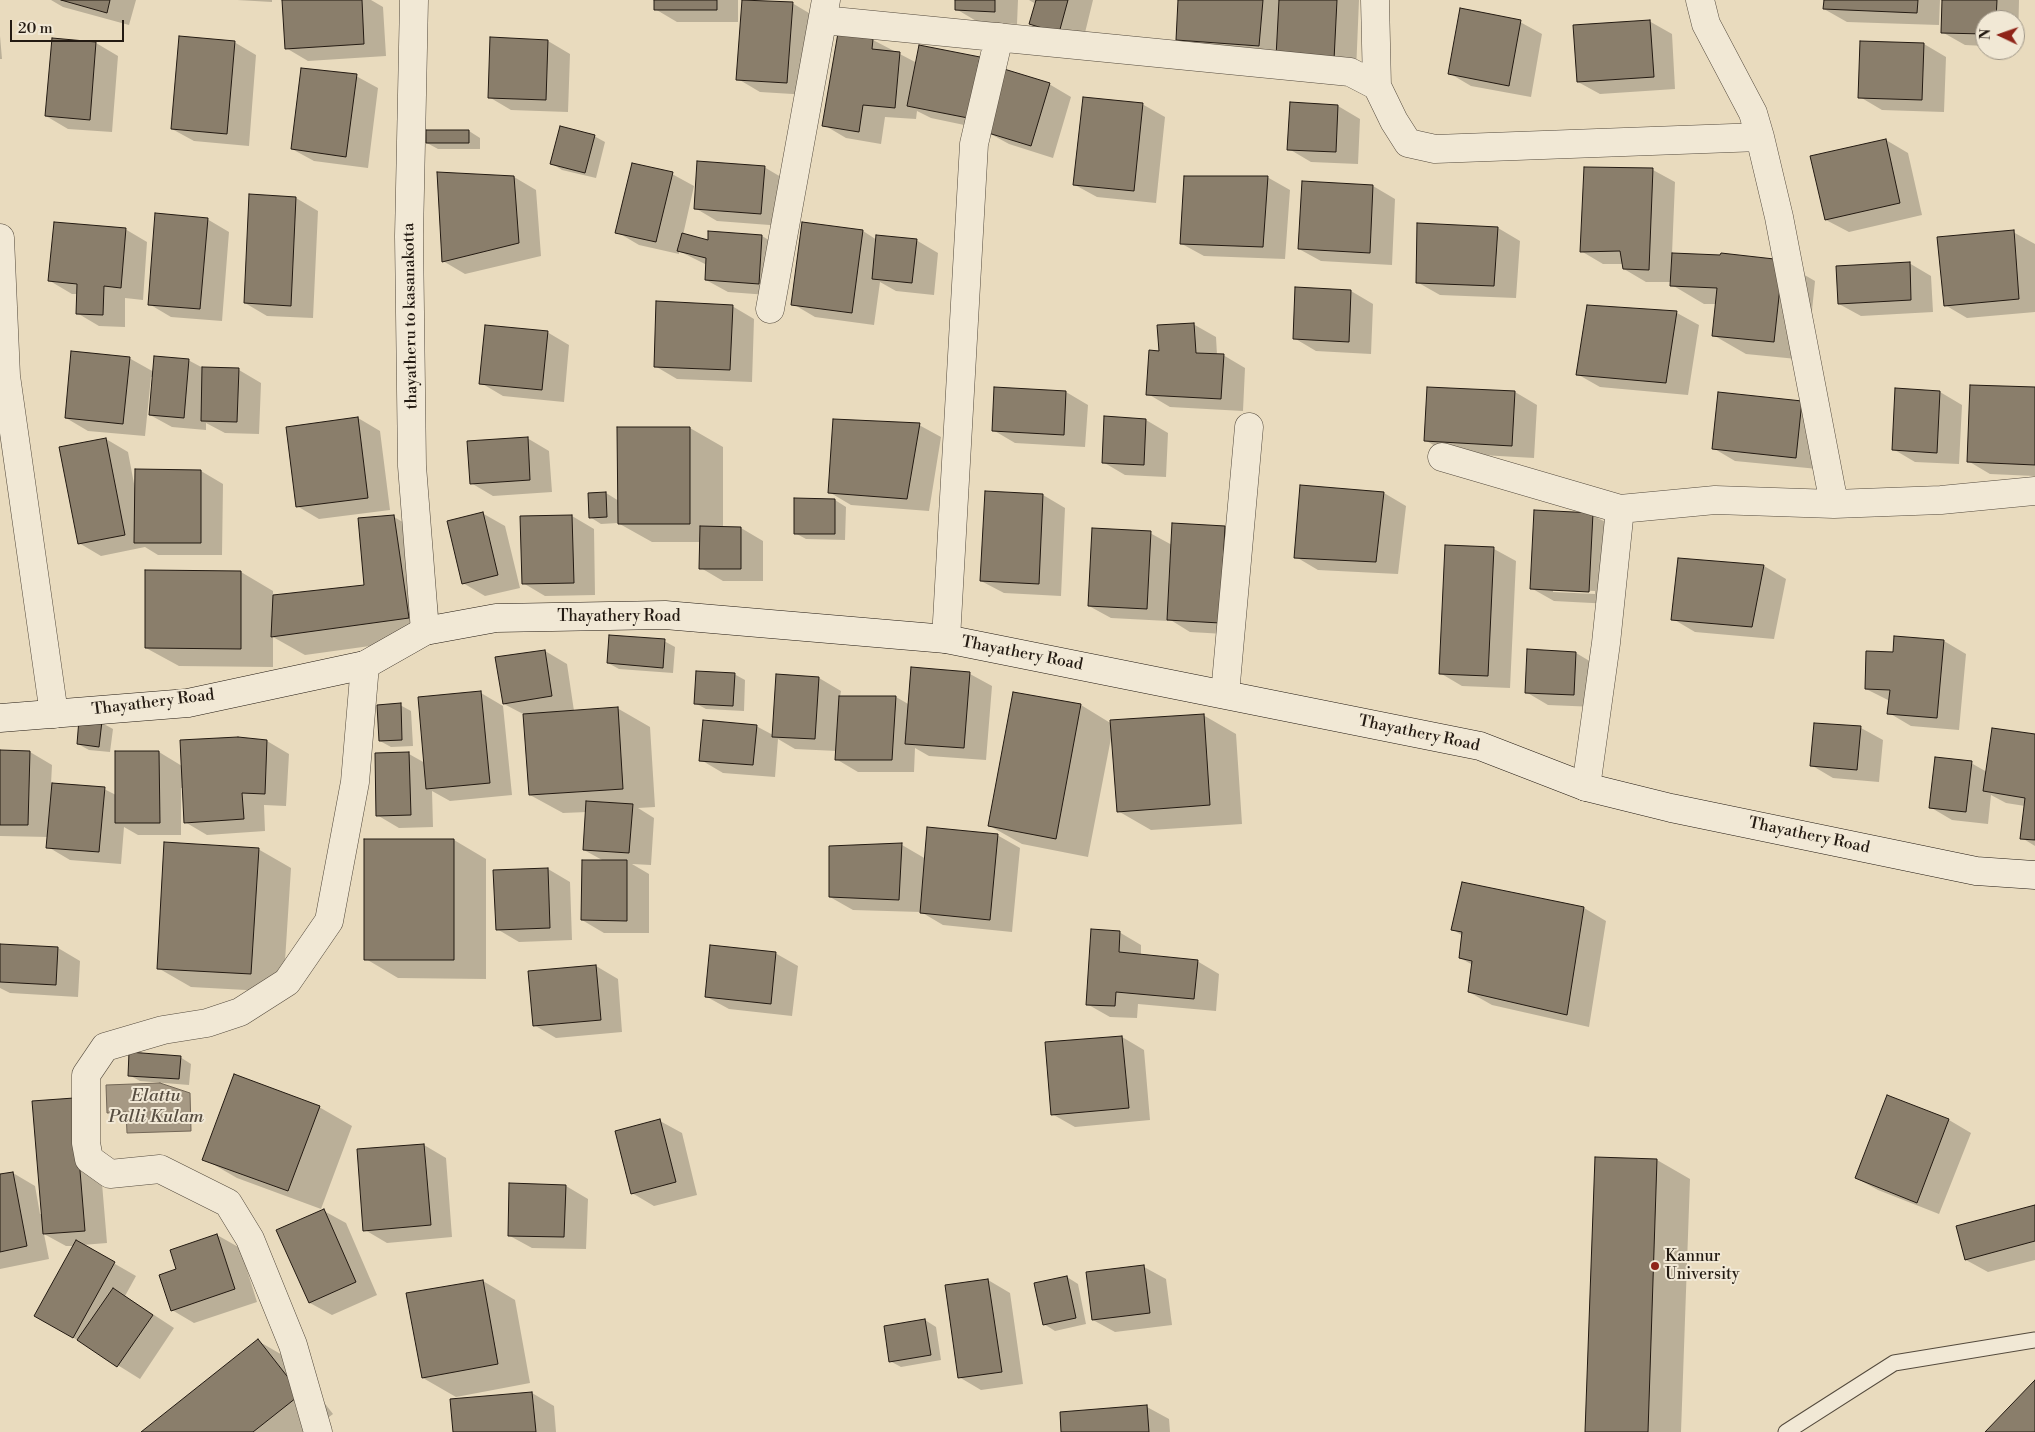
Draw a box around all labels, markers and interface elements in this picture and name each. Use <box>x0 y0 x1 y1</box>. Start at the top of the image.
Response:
scale bar <box>12 10 126 42</box>
north arrow <box>1975 10 2025 60</box>
text: 20 m <box>18 19 53 38</box>
text: N <box>1977 28 1995 40</box>
street label: thayatheru to kasanakotta <box>400 223 422 409</box>
street label: Thayathery Road <box>557 607 681 627</box>
street label: Thayathery Road <box>960 633 1084 675</box>
street label: Thayathery Road <box>91 686 215 720</box>
street label: Thayathery Road <box>1357 712 1481 756</box>
street label: Thayathery Road <box>1747 814 1871 858</box>
water label: Elattu Palli Kulam <box>108 1086 204 1128</box>
place label: Kannur University <box>1665 1247 1739 1285</box>
marker: Kannur University <box>1649 1260 1661 1272</box>

